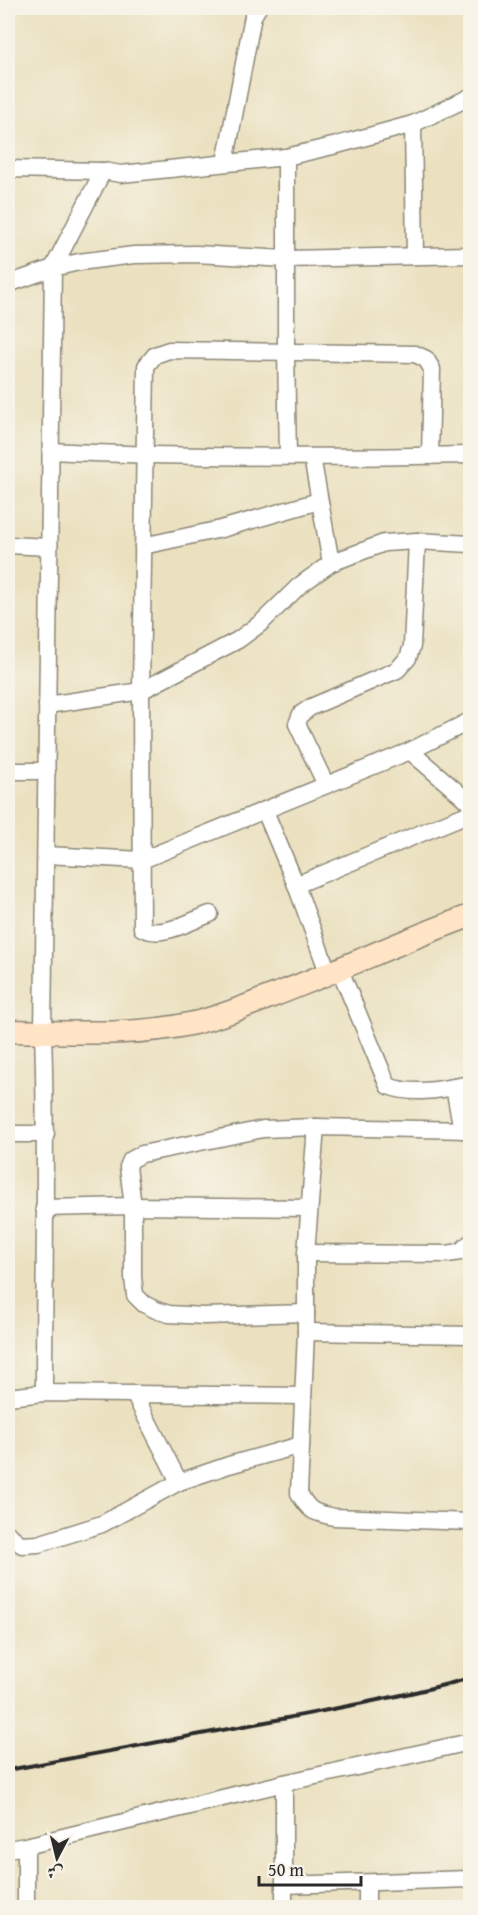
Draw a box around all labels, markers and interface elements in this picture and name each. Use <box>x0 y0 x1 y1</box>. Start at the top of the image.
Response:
north arrow <box>27 1828 87 1888</box>
scale bar <box>259 1849 361 1887</box>
text: 50 m <box>268 1856 304 1883</box>
text: ش <box>46 1860 65 1886</box>

